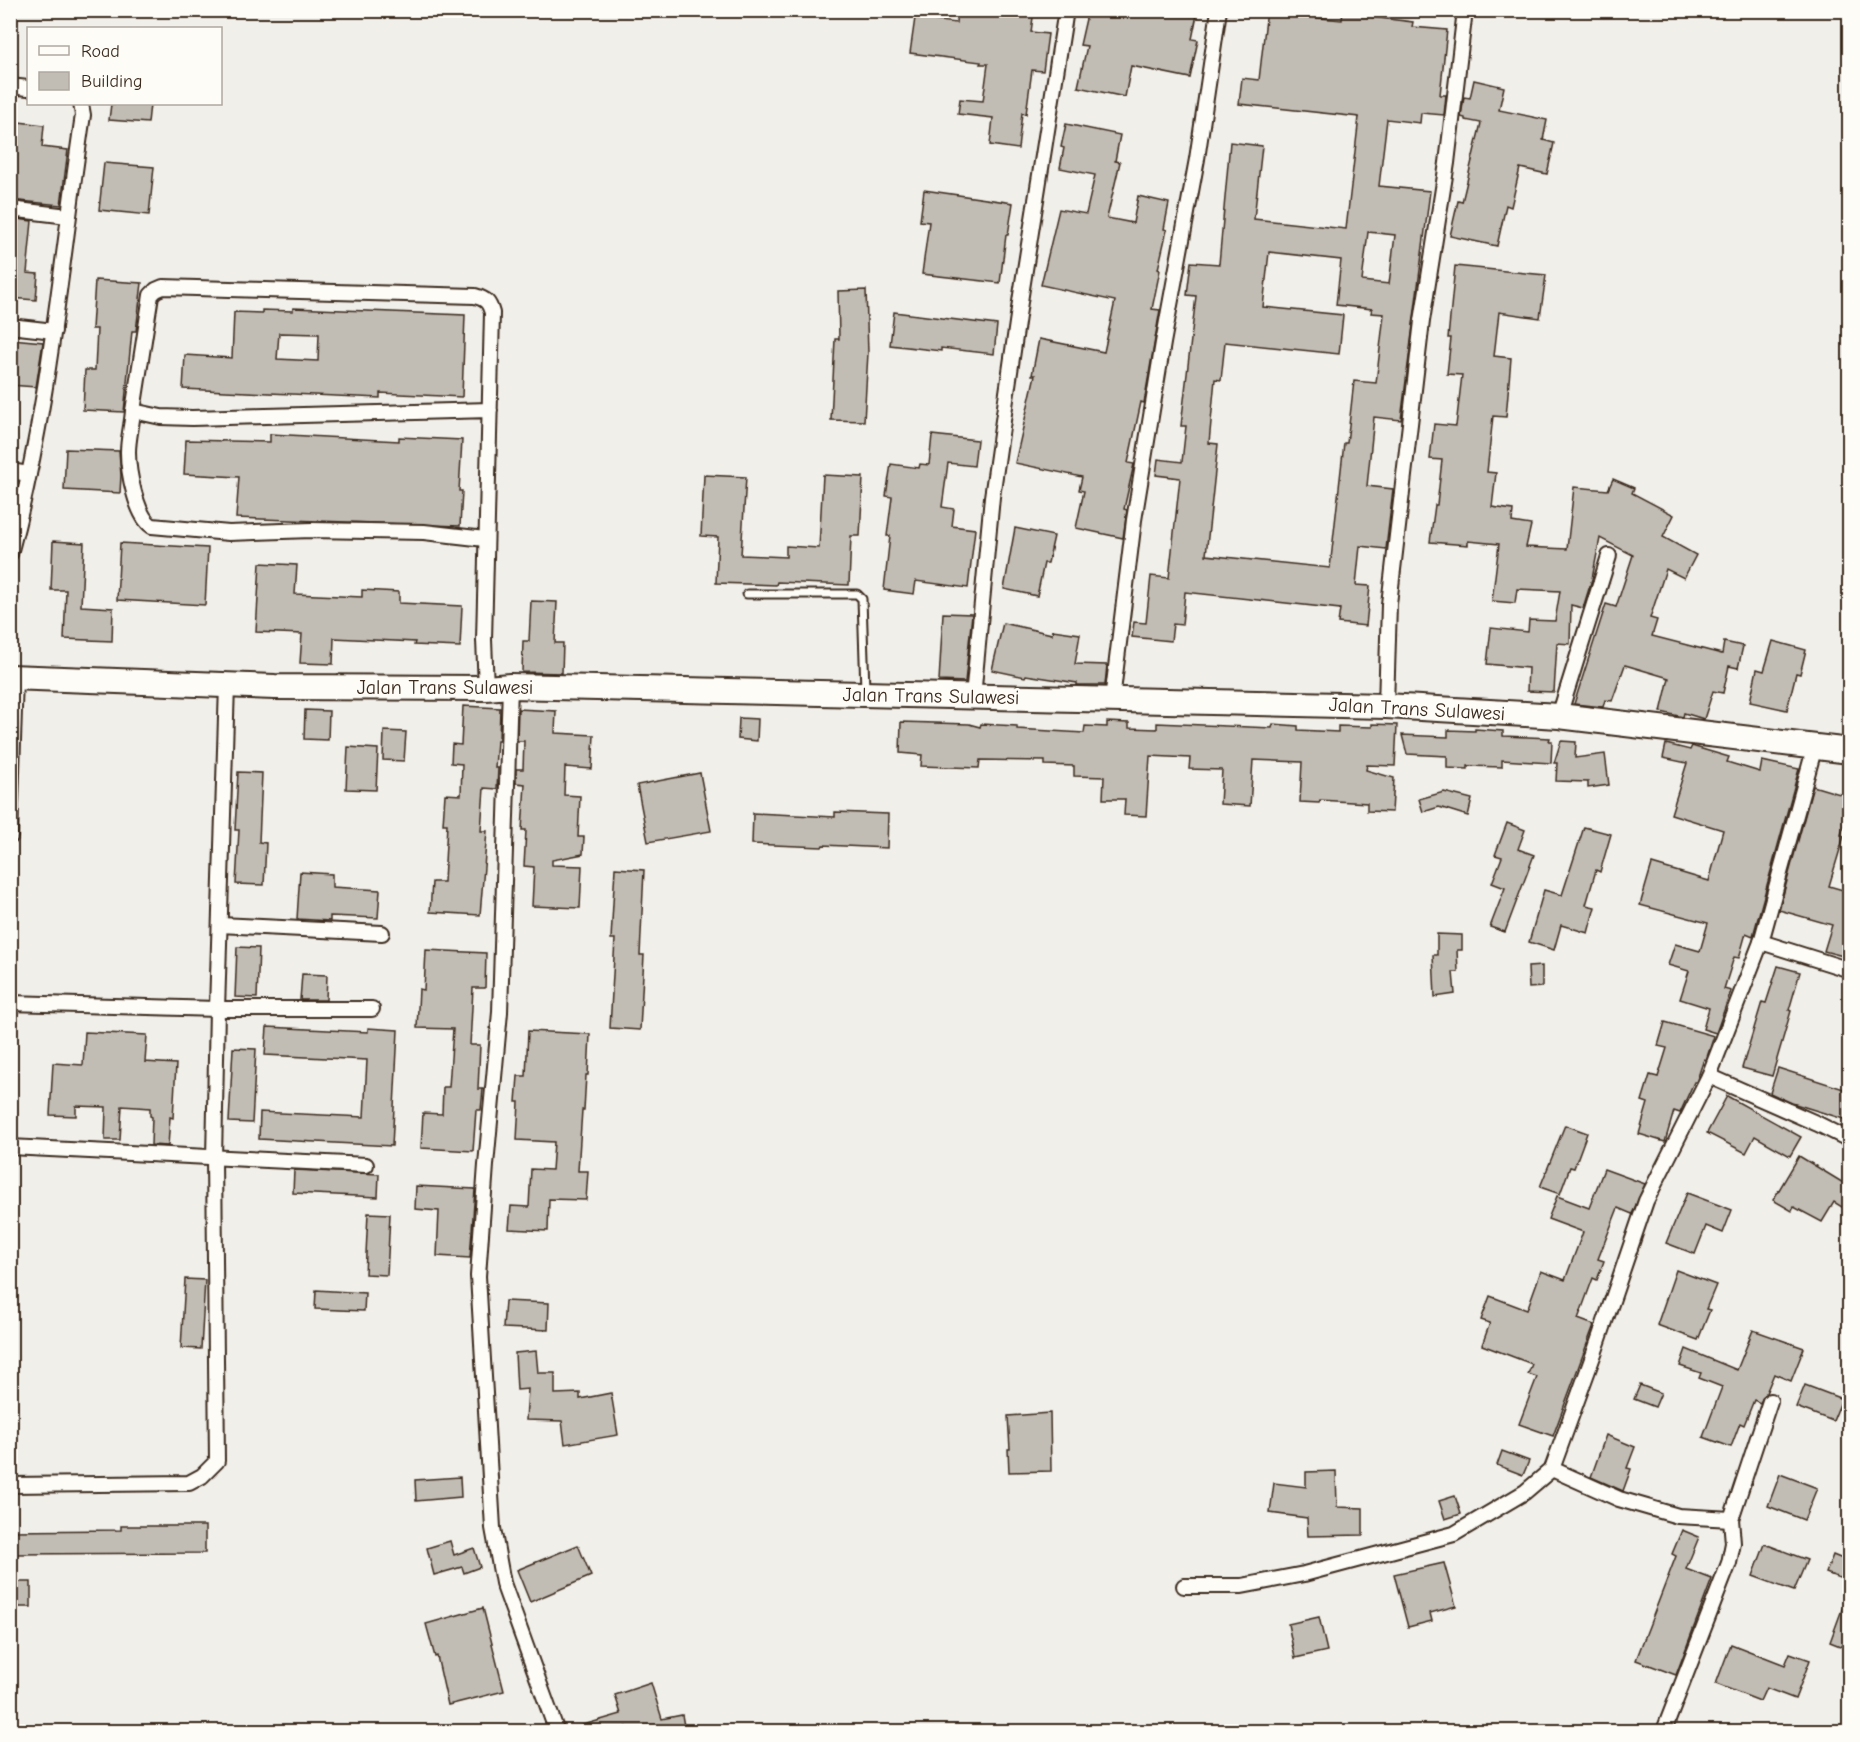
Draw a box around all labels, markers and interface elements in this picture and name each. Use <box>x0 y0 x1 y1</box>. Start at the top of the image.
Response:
legend <box>27 27 222 105</box>
text: Road <box>81 41 120 62</box>
text: Building <box>81 71 143 92</box>
street label: Jalan Trans Sulawesi <box>357 676 533 699</box>
street label: Jalan Trans Sulawesi <box>842 683 1020 709</box>
street label: Jalan Trans Sulawesi <box>1328 693 1506 725</box>

